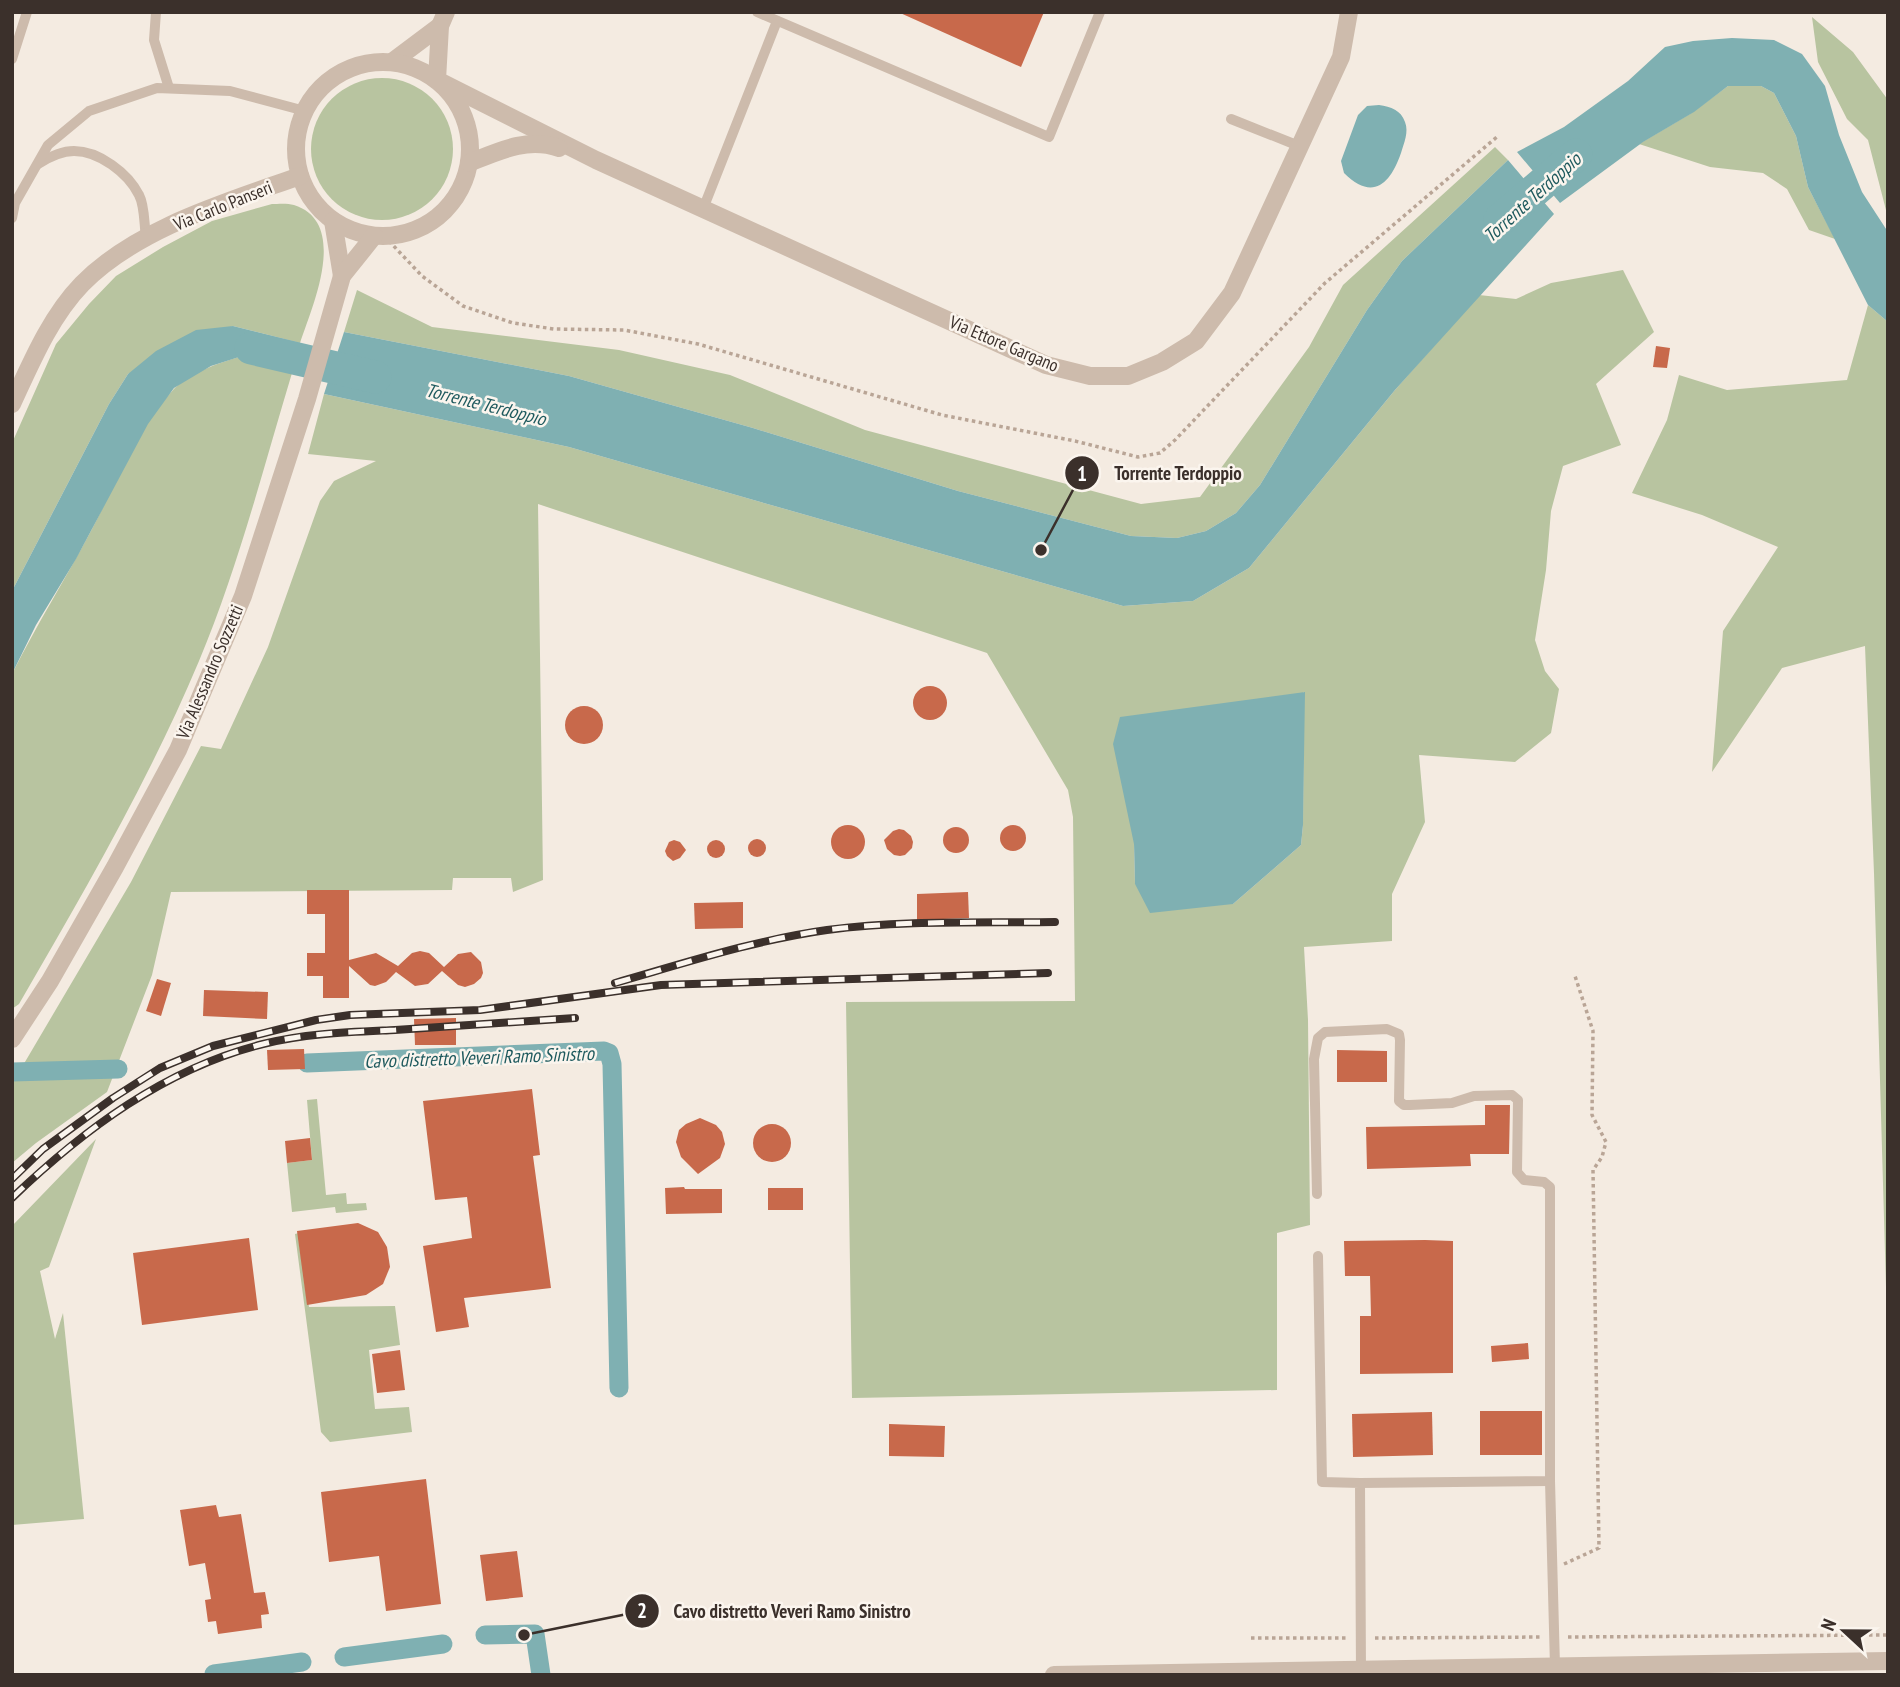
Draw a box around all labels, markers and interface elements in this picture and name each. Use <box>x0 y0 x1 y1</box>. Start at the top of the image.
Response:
water label: Torrente Terdoppio <box>1478 146 1587 247</box>
street label: Via Carlo Panseri <box>169 175 275 236</box>
street label: Via Ettore Gargano <box>945 310 1062 377</box>
water label: Torrente Terdoppio <box>424 378 550 431</box>
callout: Torrente Terdoppio <box>1065 453 1256 493</box>
text: 1 <box>1077 460 1087 487</box>
text: Torrente Terdoppio <box>1114 461 1242 485</box>
street label: Via Alessandro Sozzetti <box>170 601 248 743</box>
water label: Cavo distretto Veveri Ramo Sinistro <box>364 1041 596 1073</box>
callout: Cavo distretto Veveri Ramo Sinistro <box>624 1591 925 1631</box>
north arrow <box>1809 1596 1879 1666</box>
text: 2 <box>637 1597 647 1624</box>
text: Cavo distretto Veveri Ramo Sinistro <box>673 1599 911 1623</box>
text: N <box>1815 1615 1841 1634</box>

